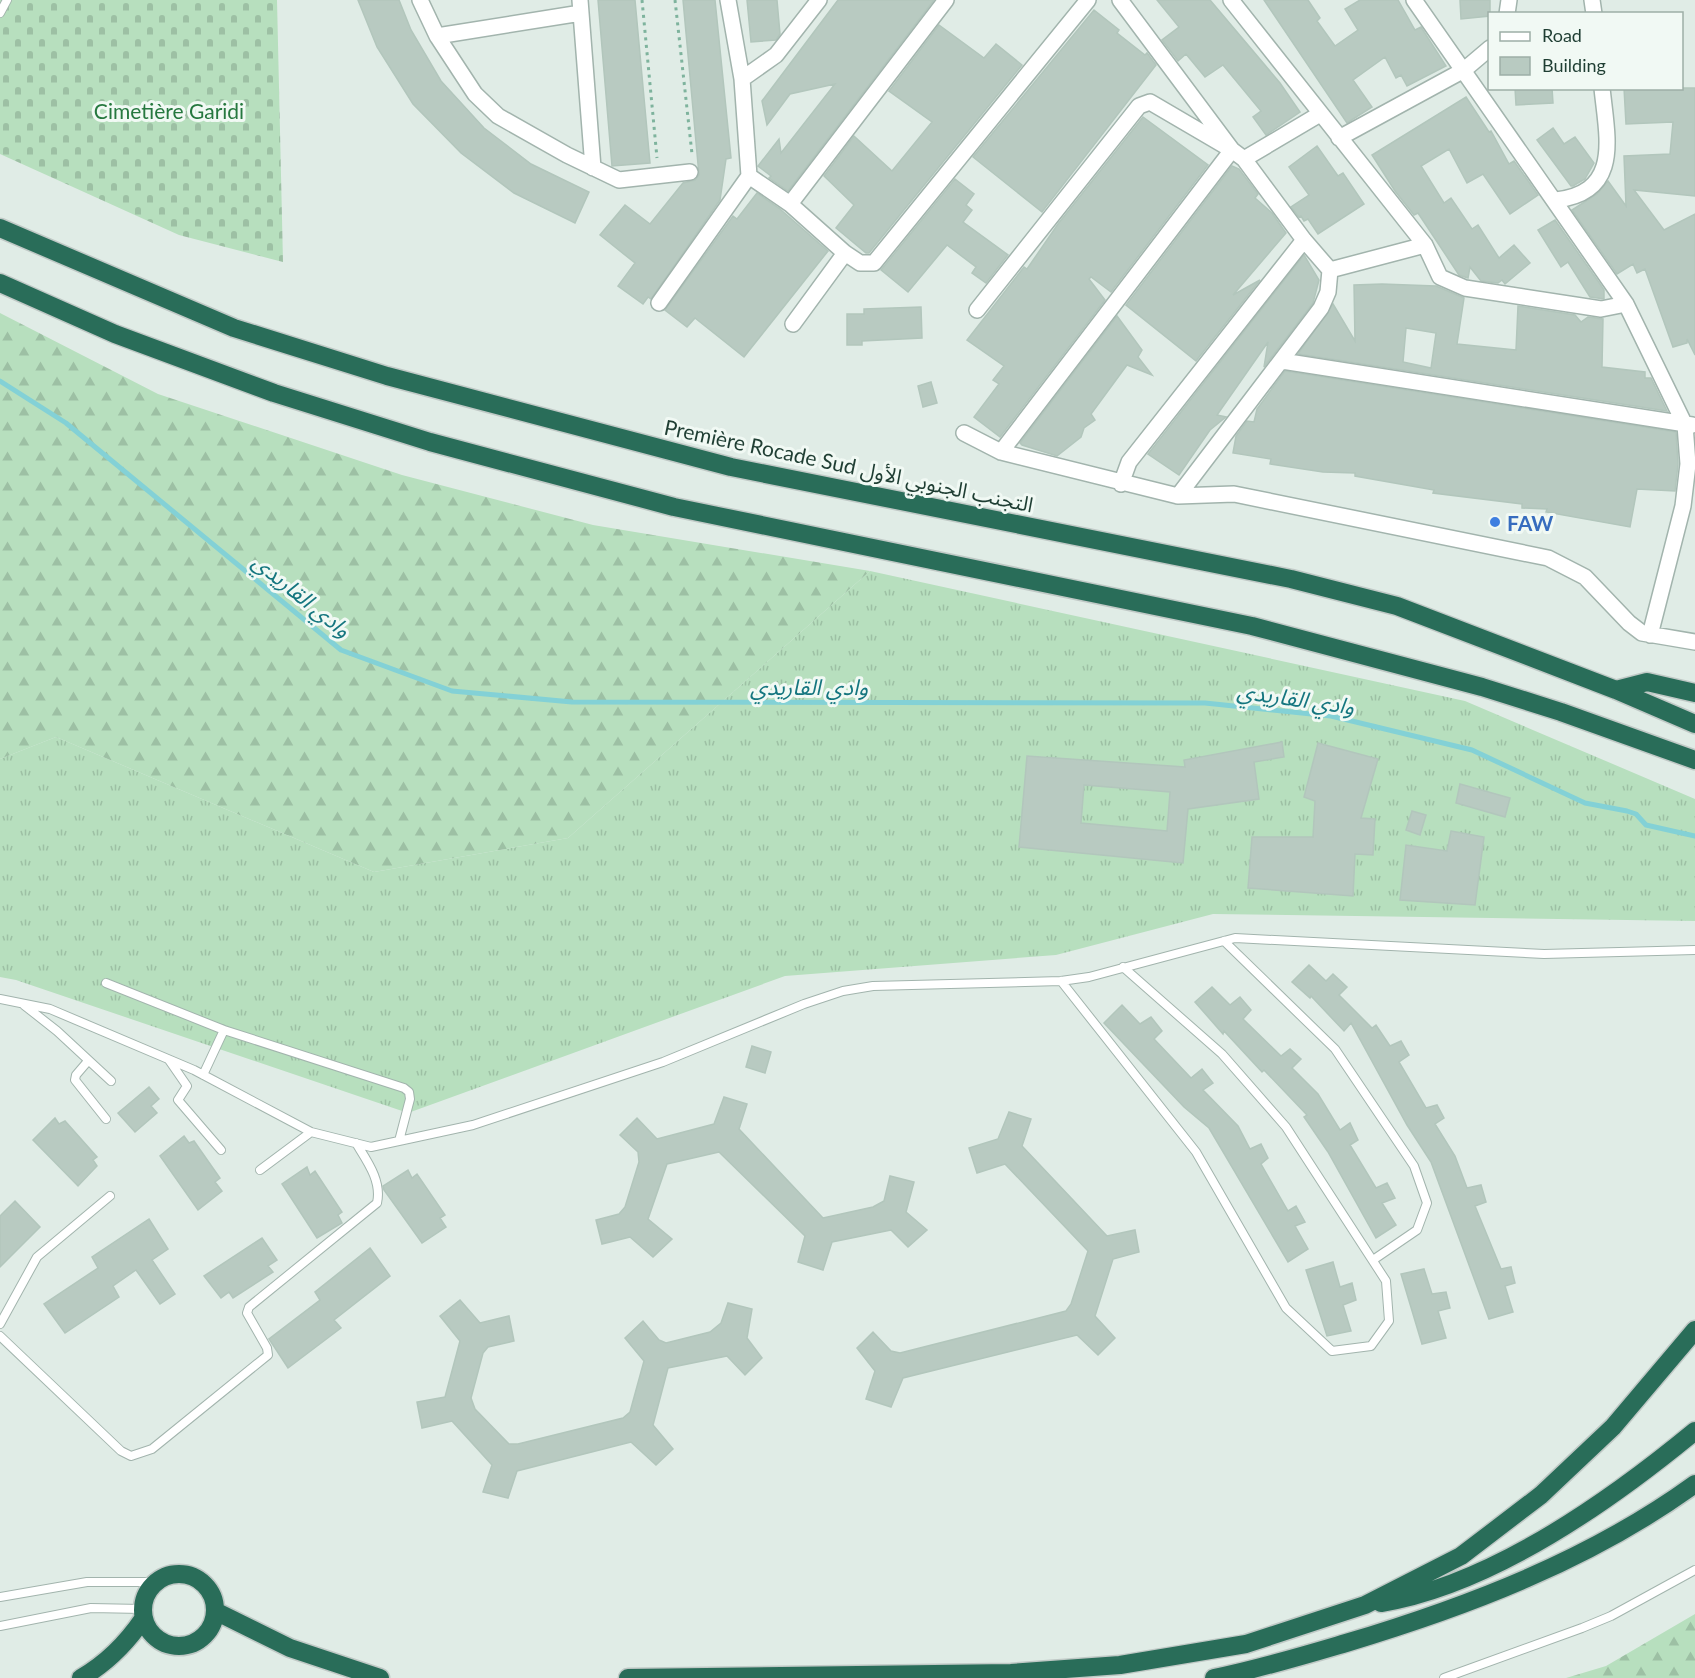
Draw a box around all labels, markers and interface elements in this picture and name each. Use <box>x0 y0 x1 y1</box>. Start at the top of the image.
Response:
legend <box>1488 12 1683 90</box>
text: Road <box>1542 24 1582 46</box>
text: Building <box>1542 54 1606 76</box>
park label: Cimetière Garidi <box>94 98 244 123</box>
street label: Première Rocade Sud التجنب الجنوبي الأول <box>661 414 1036 521</box>
place label: FAW <box>1507 510 1553 535</box>
marker: FAW <box>1488 515 1502 529</box>
water label: وادي القاريدي <box>244 547 357 647</box>
water label: وادي القاريدي <box>750 673 868 705</box>
water label: وادي القاريدي <box>1235 676 1357 725</box>

